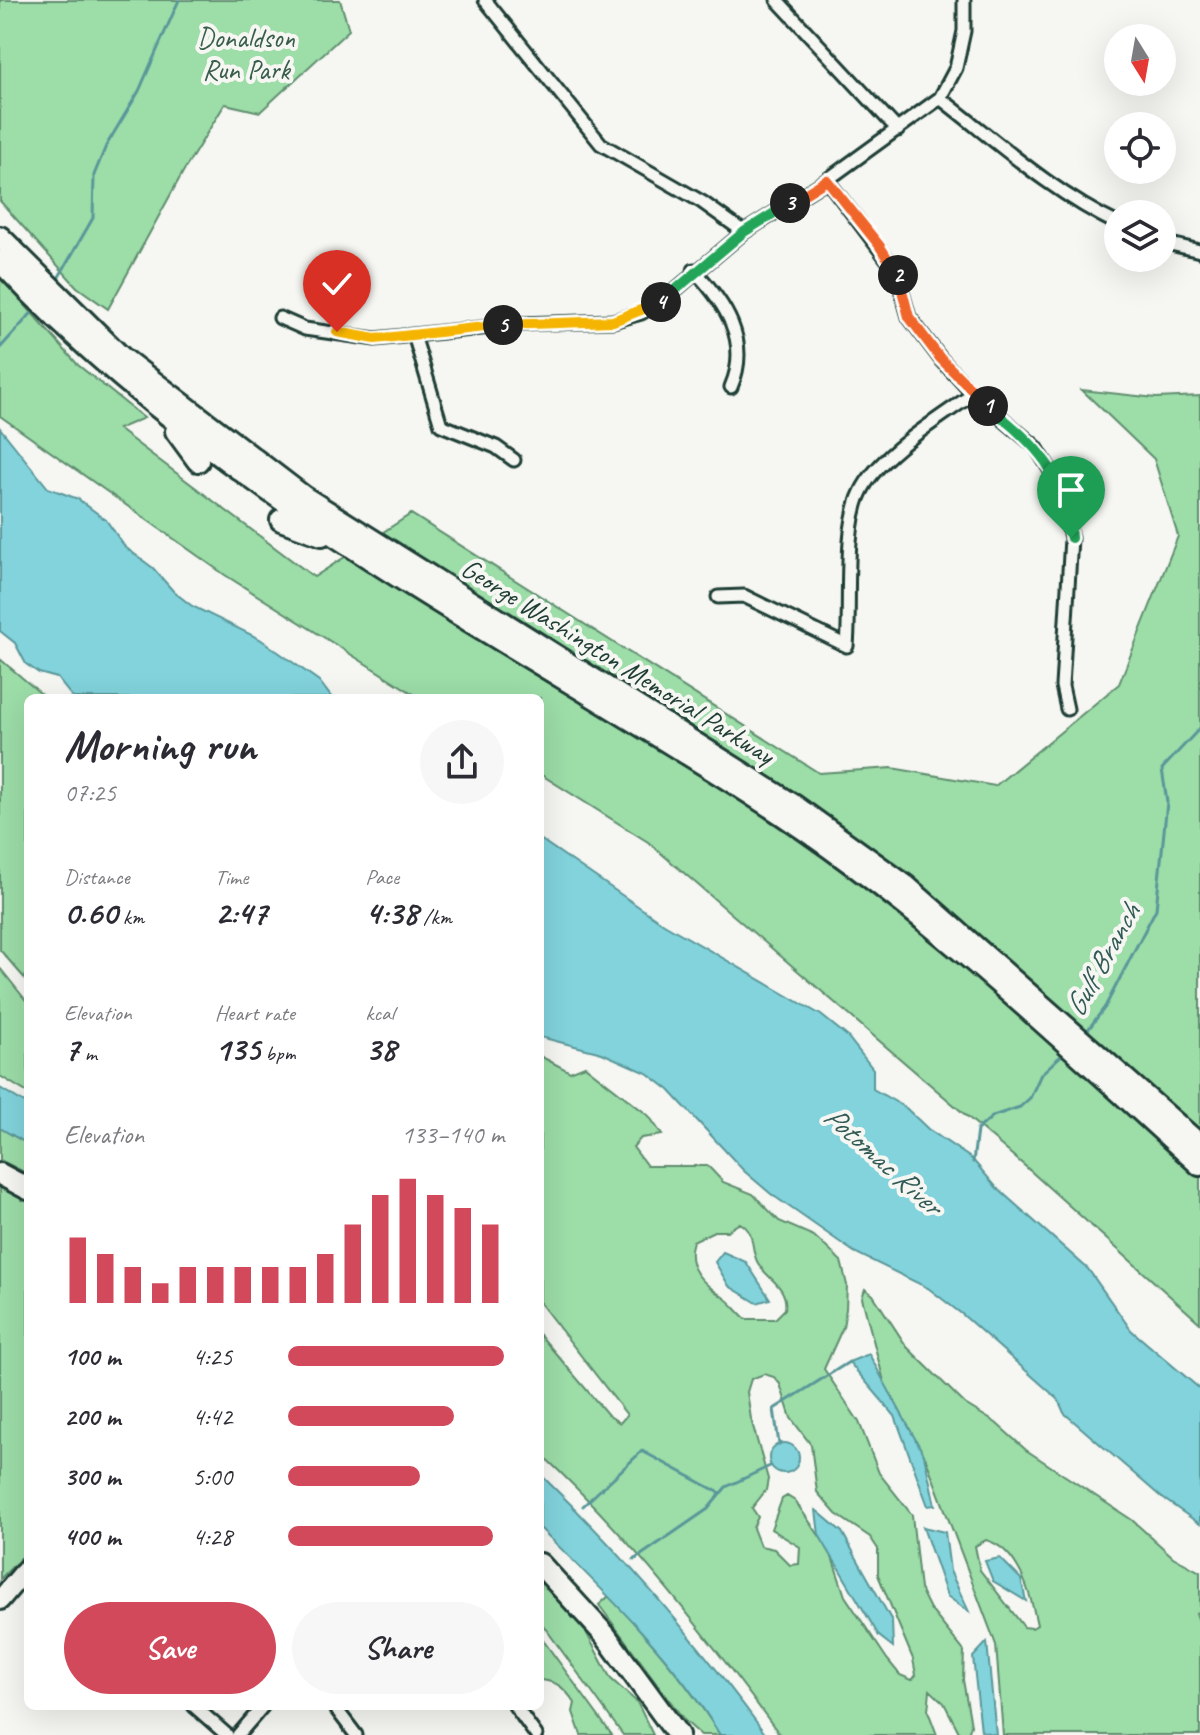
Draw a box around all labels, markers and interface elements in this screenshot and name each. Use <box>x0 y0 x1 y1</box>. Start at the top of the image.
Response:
park label: Donaldson Run Park <box>197 20 295 87</box>
north arrow <box>1104 24 1176 96</box>
map controls <box>1104 24 1176 272</box>
button: locate <box>1104 112 1176 184</box>
pin: 3 <box>770 183 810 223</box>
text: 3 <box>785 189 795 217</box>
button: layers <box>1104 200 1176 272</box>
pin <box>303 250 371 332</box>
pin: 2 <box>878 255 918 295</box>
text: 2 <box>893 261 903 289</box>
icon: check <box>315 262 359 306</box>
pin: 4 <box>641 282 681 322</box>
text: 4 <box>656 288 666 316</box>
pin: 5 <box>483 305 523 345</box>
text: 5 <box>498 311 508 339</box>
pin: 1 <box>968 386 1008 426</box>
text: 1 <box>983 392 993 420</box>
pin <box>1037 456 1105 538</box>
icon: arrive <box>1049 468 1093 512</box>
street label: George Washington Memorial Parkway <box>455 550 783 773</box>
text: Morning run <box>64 718 256 773</box>
button: share <box>420 720 504 804</box>
text: 07:25 <box>64 776 116 809</box>
text: Distance <box>64 863 130 891</box>
text: Time <box>215 863 248 891</box>
text: Pace <box>365 863 399 891</box>
text: 0.60 <box>64 891 117 934</box>
text: 2:47 <box>215 891 267 934</box>
text: 4:38 <box>365 891 418 934</box>
water label: Gulf Branch <box>1056 895 1150 1023</box>
text: km <box>117 903 144 931</box>
text: /km <box>418 903 452 931</box>
text: Elevation <box>64 999 132 1027</box>
text: Heart rate <box>215 999 295 1027</box>
text: kcal <box>365 999 394 1027</box>
text: 7 <box>64 1027 79 1070</box>
text: 135 <box>215 1027 260 1070</box>
text: 38 <box>365 1027 396 1070</box>
text: m <box>79 1039 97 1067</box>
text: bpm <box>260 1039 296 1067</box>
water label: Potomac River <box>816 1097 953 1226</box>
text: Elevation <box>64 1118 144 1151</box>
text: 133–140 m <box>401 1118 504 1151</box>
text: 100 m <box>64 1340 120 1373</box>
text: 4:25 <box>192 1340 232 1373</box>
text: 200 m <box>64 1400 120 1433</box>
text: 4:42 <box>192 1400 232 1433</box>
text: 300 m <box>64 1460 120 1493</box>
text: 5:00 <box>192 1460 232 1493</box>
text: 400 m <box>64 1520 120 1553</box>
text: 4:28 <box>192 1520 232 1553</box>
button: Save <box>64 1602 276 1694</box>
button: Share <box>292 1602 504 1694</box>

